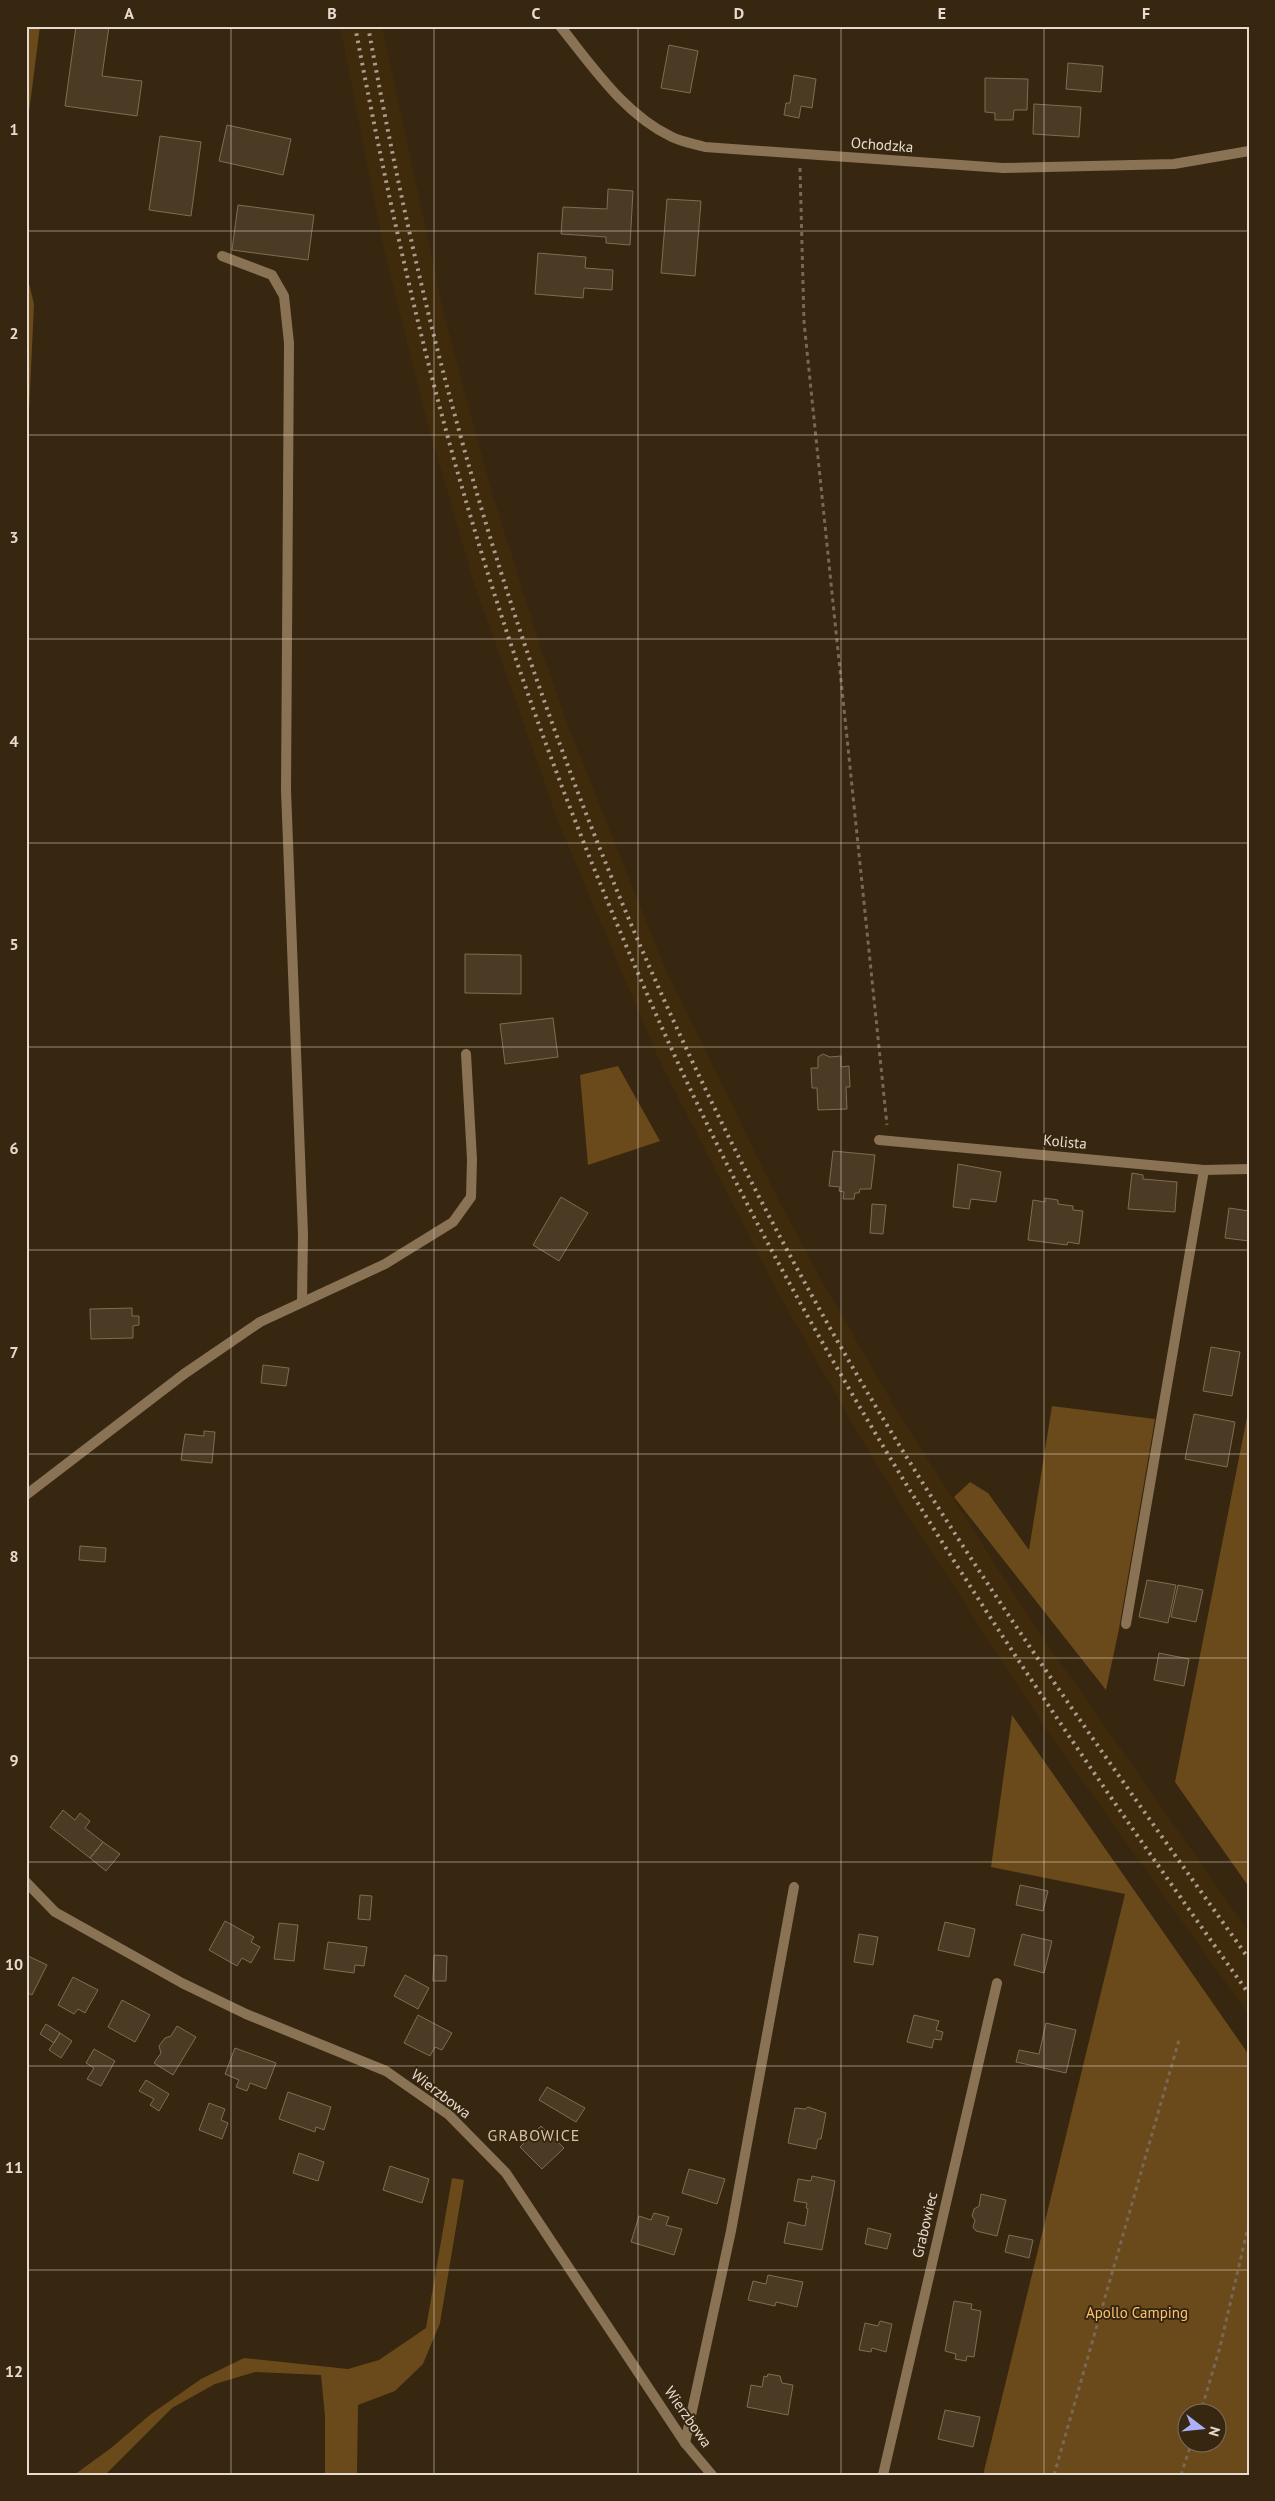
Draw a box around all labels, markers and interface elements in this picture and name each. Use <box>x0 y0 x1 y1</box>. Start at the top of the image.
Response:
text: A <box>124 3 134 23</box>
text: B <box>327 3 337 23</box>
text: C <box>532 3 541 23</box>
text: D <box>734 3 744 23</box>
text: E <box>938 3 946 23</box>
text: F <box>1142 3 1150 23</box>
text: 1 <box>9 119 19 139</box>
street label: Ochodzka <box>850 133 914 156</box>
text: 2 <box>9 323 19 343</box>
text: 3 <box>9 527 19 547</box>
text: 4 <box>9 731 19 751</box>
text: 5 <box>9 934 19 954</box>
street label: Kolista <box>1042 1130 1088 1153</box>
text: 6 <box>9 1138 19 1158</box>
text: 7 <box>9 1342 19 1362</box>
text: 8 <box>9 1546 19 1566</box>
text: 9 <box>9 1750 19 1770</box>
text: 10 <box>5 1954 23 1974</box>
street label: Wierzbowa <box>408 2065 475 2122</box>
district label: GRABOWICE <box>488 2125 580 2145</box>
text: 11 <box>5 2157 23 2177</box>
street label: Grabowiec <box>908 2190 941 2260</box>
park label: Apollo Camping <box>1086 2303 1188 2322</box>
text: 12 <box>5 2361 23 2381</box>
street label: Wierzbowa <box>660 2382 716 2451</box>
north arrow <box>1178 2404 1228 2454</box>
text: N <box>1205 2425 1224 2438</box>

